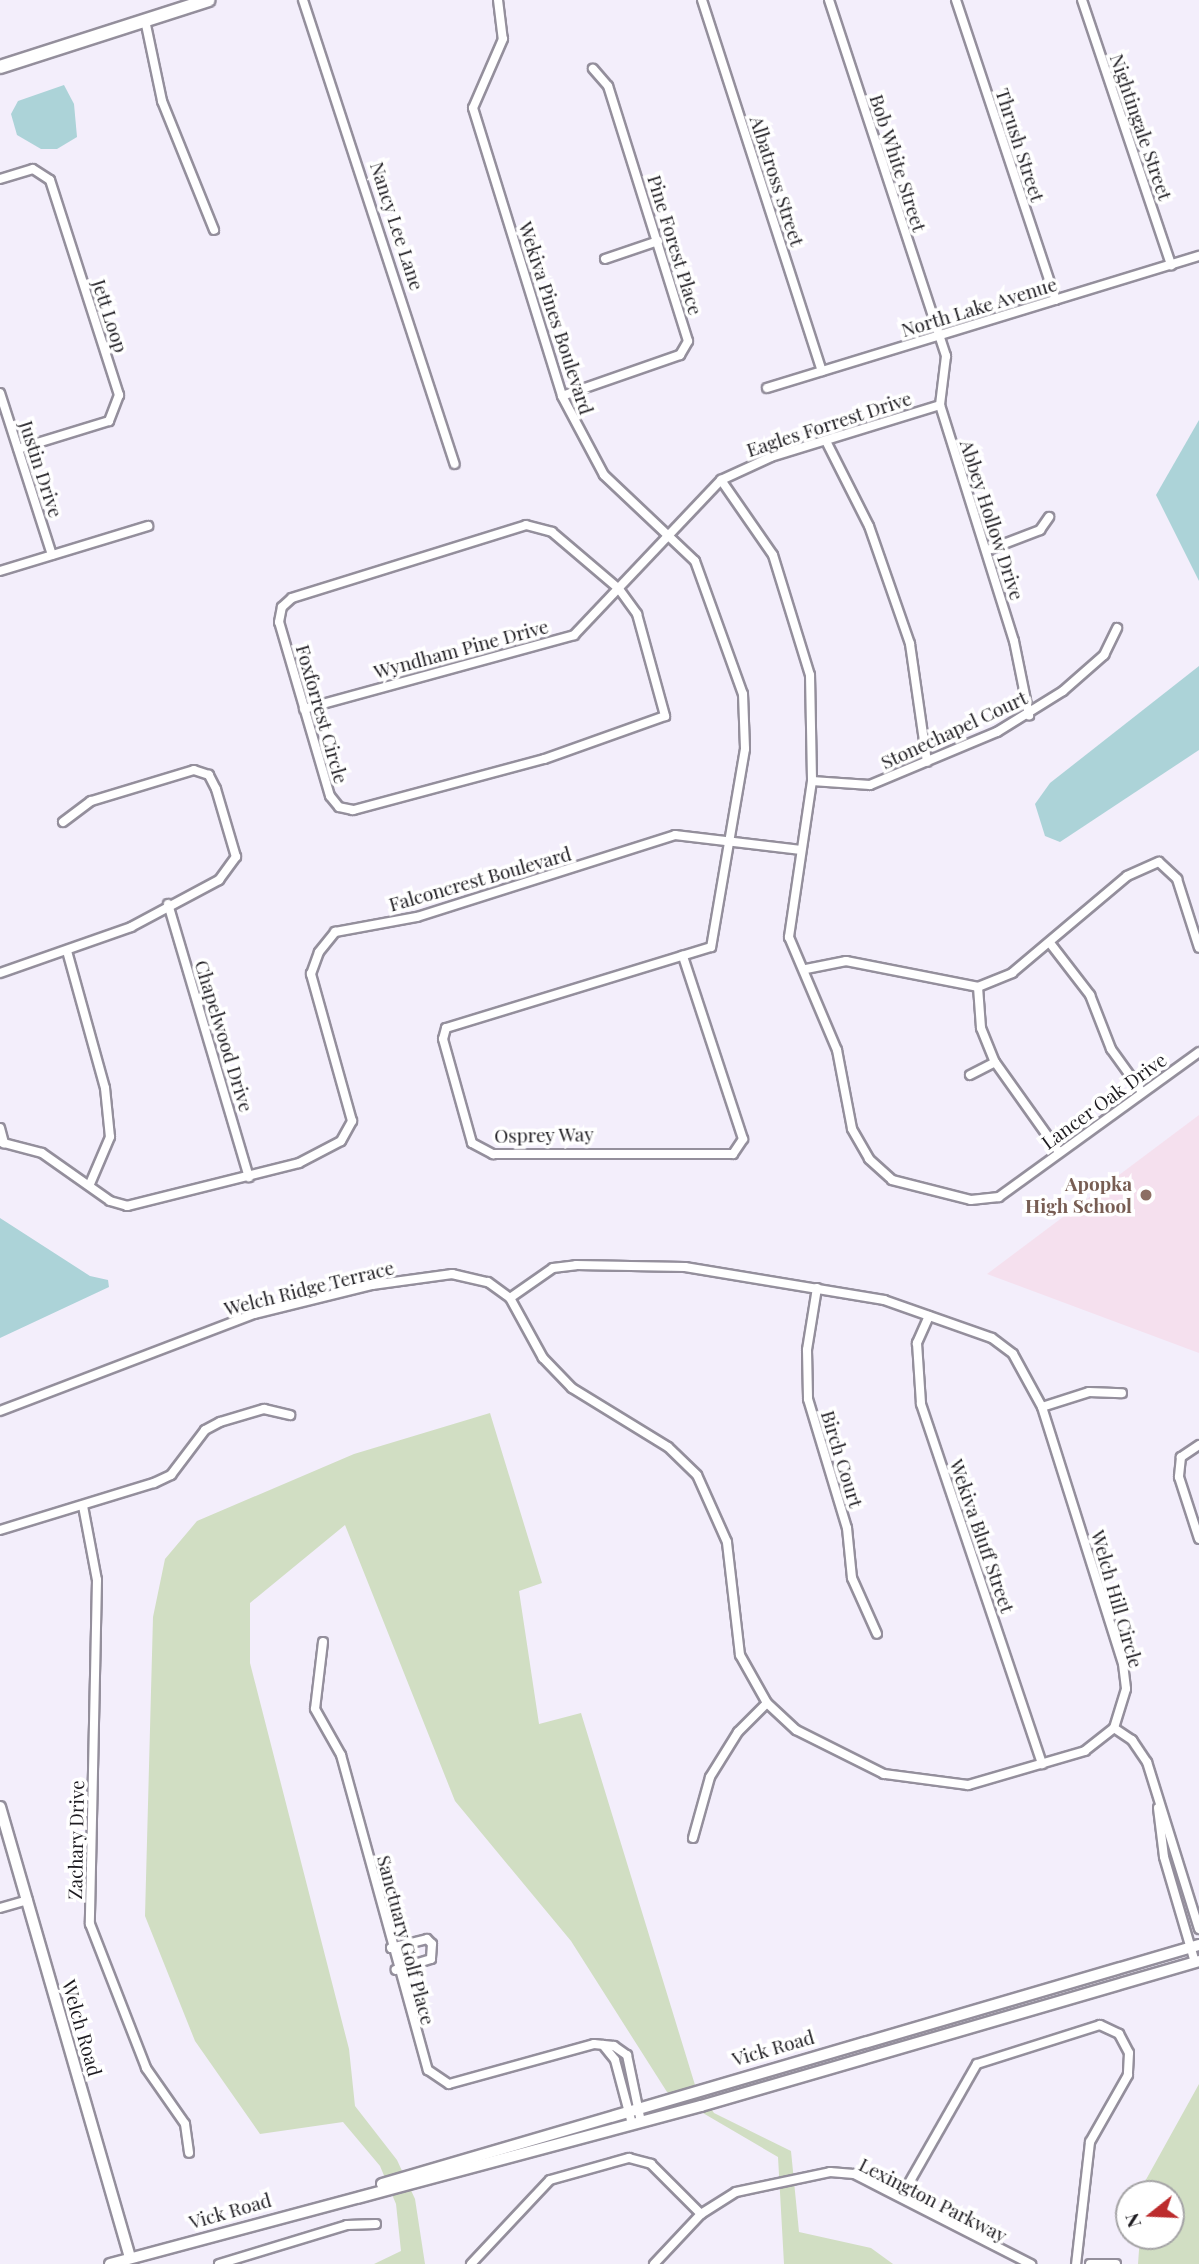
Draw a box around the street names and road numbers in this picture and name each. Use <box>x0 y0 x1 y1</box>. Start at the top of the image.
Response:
street label: Nightingale Street <box>1105 51 1177 203</box>
street label: Thrush Street <box>991 85 1049 205</box>
street label: Bob White Street <box>865 91 931 235</box>
street label: Albatross Street <box>745 113 809 249</box>
street label: Nancy Lee Lane <box>365 159 429 293</box>
street label: Pine Forest Place <box>643 172 707 318</box>
street label: Wekiva Pines Boulevard <box>514 219 598 417</box>
street label: North Lake Avenue <box>898 272 1060 342</box>
street label: Jett Loop <box>87 276 133 356</box>
street label: Eagles Forrest Drive <box>743 387 915 461</box>
street label: Justin Drive <box>15 418 67 520</box>
street label: Abbey Hollow Drive <box>955 437 1029 603</box>
street label: Wyndham Pine Drive <box>371 615 551 683</box>
street label: Foxforrest Circle <box>291 642 353 786</box>
street label: Stonechapel Court <box>877 686 1031 774</box>
street label: Falconcrest Boulevard <box>386 842 574 916</box>
street label: Chapelwood Drive <box>190 957 258 1115</box>
street label: Lancer Oak Drive <box>1037 1048 1171 1154</box>
street label: Osprey Way <box>494 1123 594 1147</box>
street label: Welch Ridge Terrace <box>221 1256 397 1320</box>
street label: Birch Court <box>816 1408 868 1510</box>
street label: Wekiva Bluff Street <box>945 1456 1019 1616</box>
street label: Welch Hill Circle <box>1086 1527 1148 1671</box>
street label: Zachary Drive <box>64 1780 88 1900</box>
street label: Sanctuary Golf Place <box>372 1853 440 2027</box>
street label: Welch Road <box>57 1977 107 2079</box>
street label: Vick Road <box>729 2025 817 2071</box>
street label: Lexington Parkway <box>855 2153 1011 2247</box>
street label: Vick Road <box>186 2188 274 2234</box>

